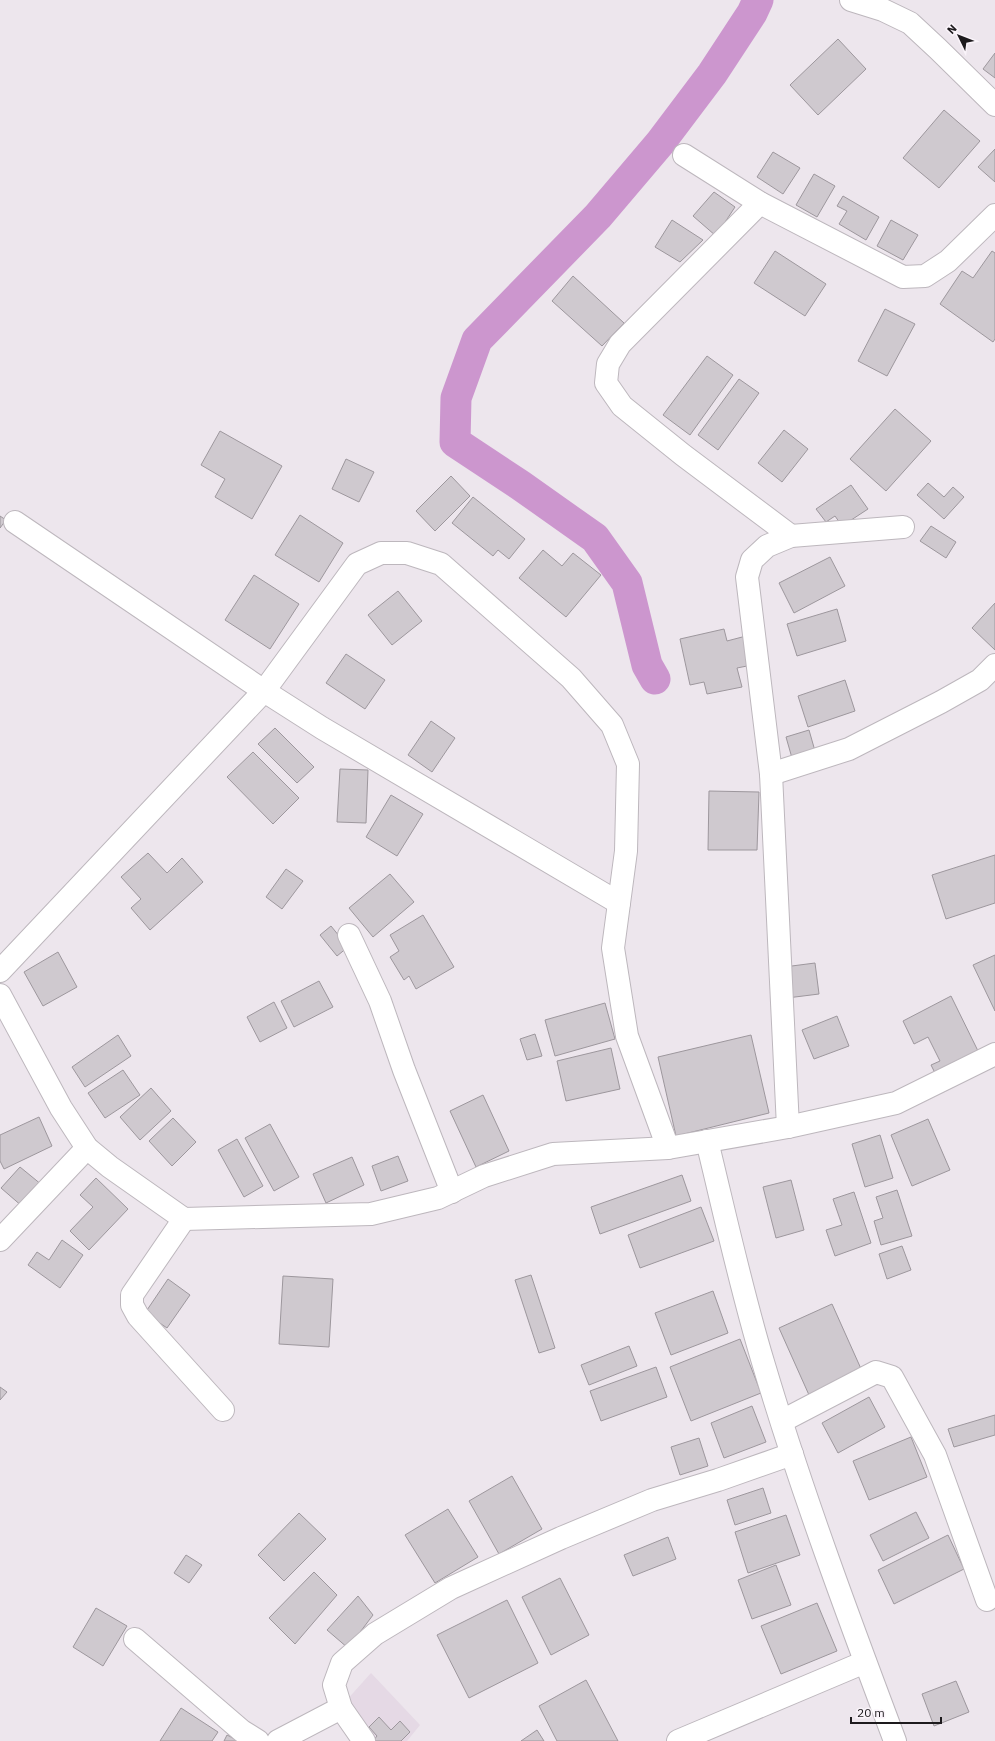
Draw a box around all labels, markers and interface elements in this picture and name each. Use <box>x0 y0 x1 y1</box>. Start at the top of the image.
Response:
north arrow <box>939 16 979 56</box>
text: N <box>944 21 960 37</box>
scale bar <box>851 1699 941 1725</box>
text: 20 m <box>857 1705 885 1720</box>

